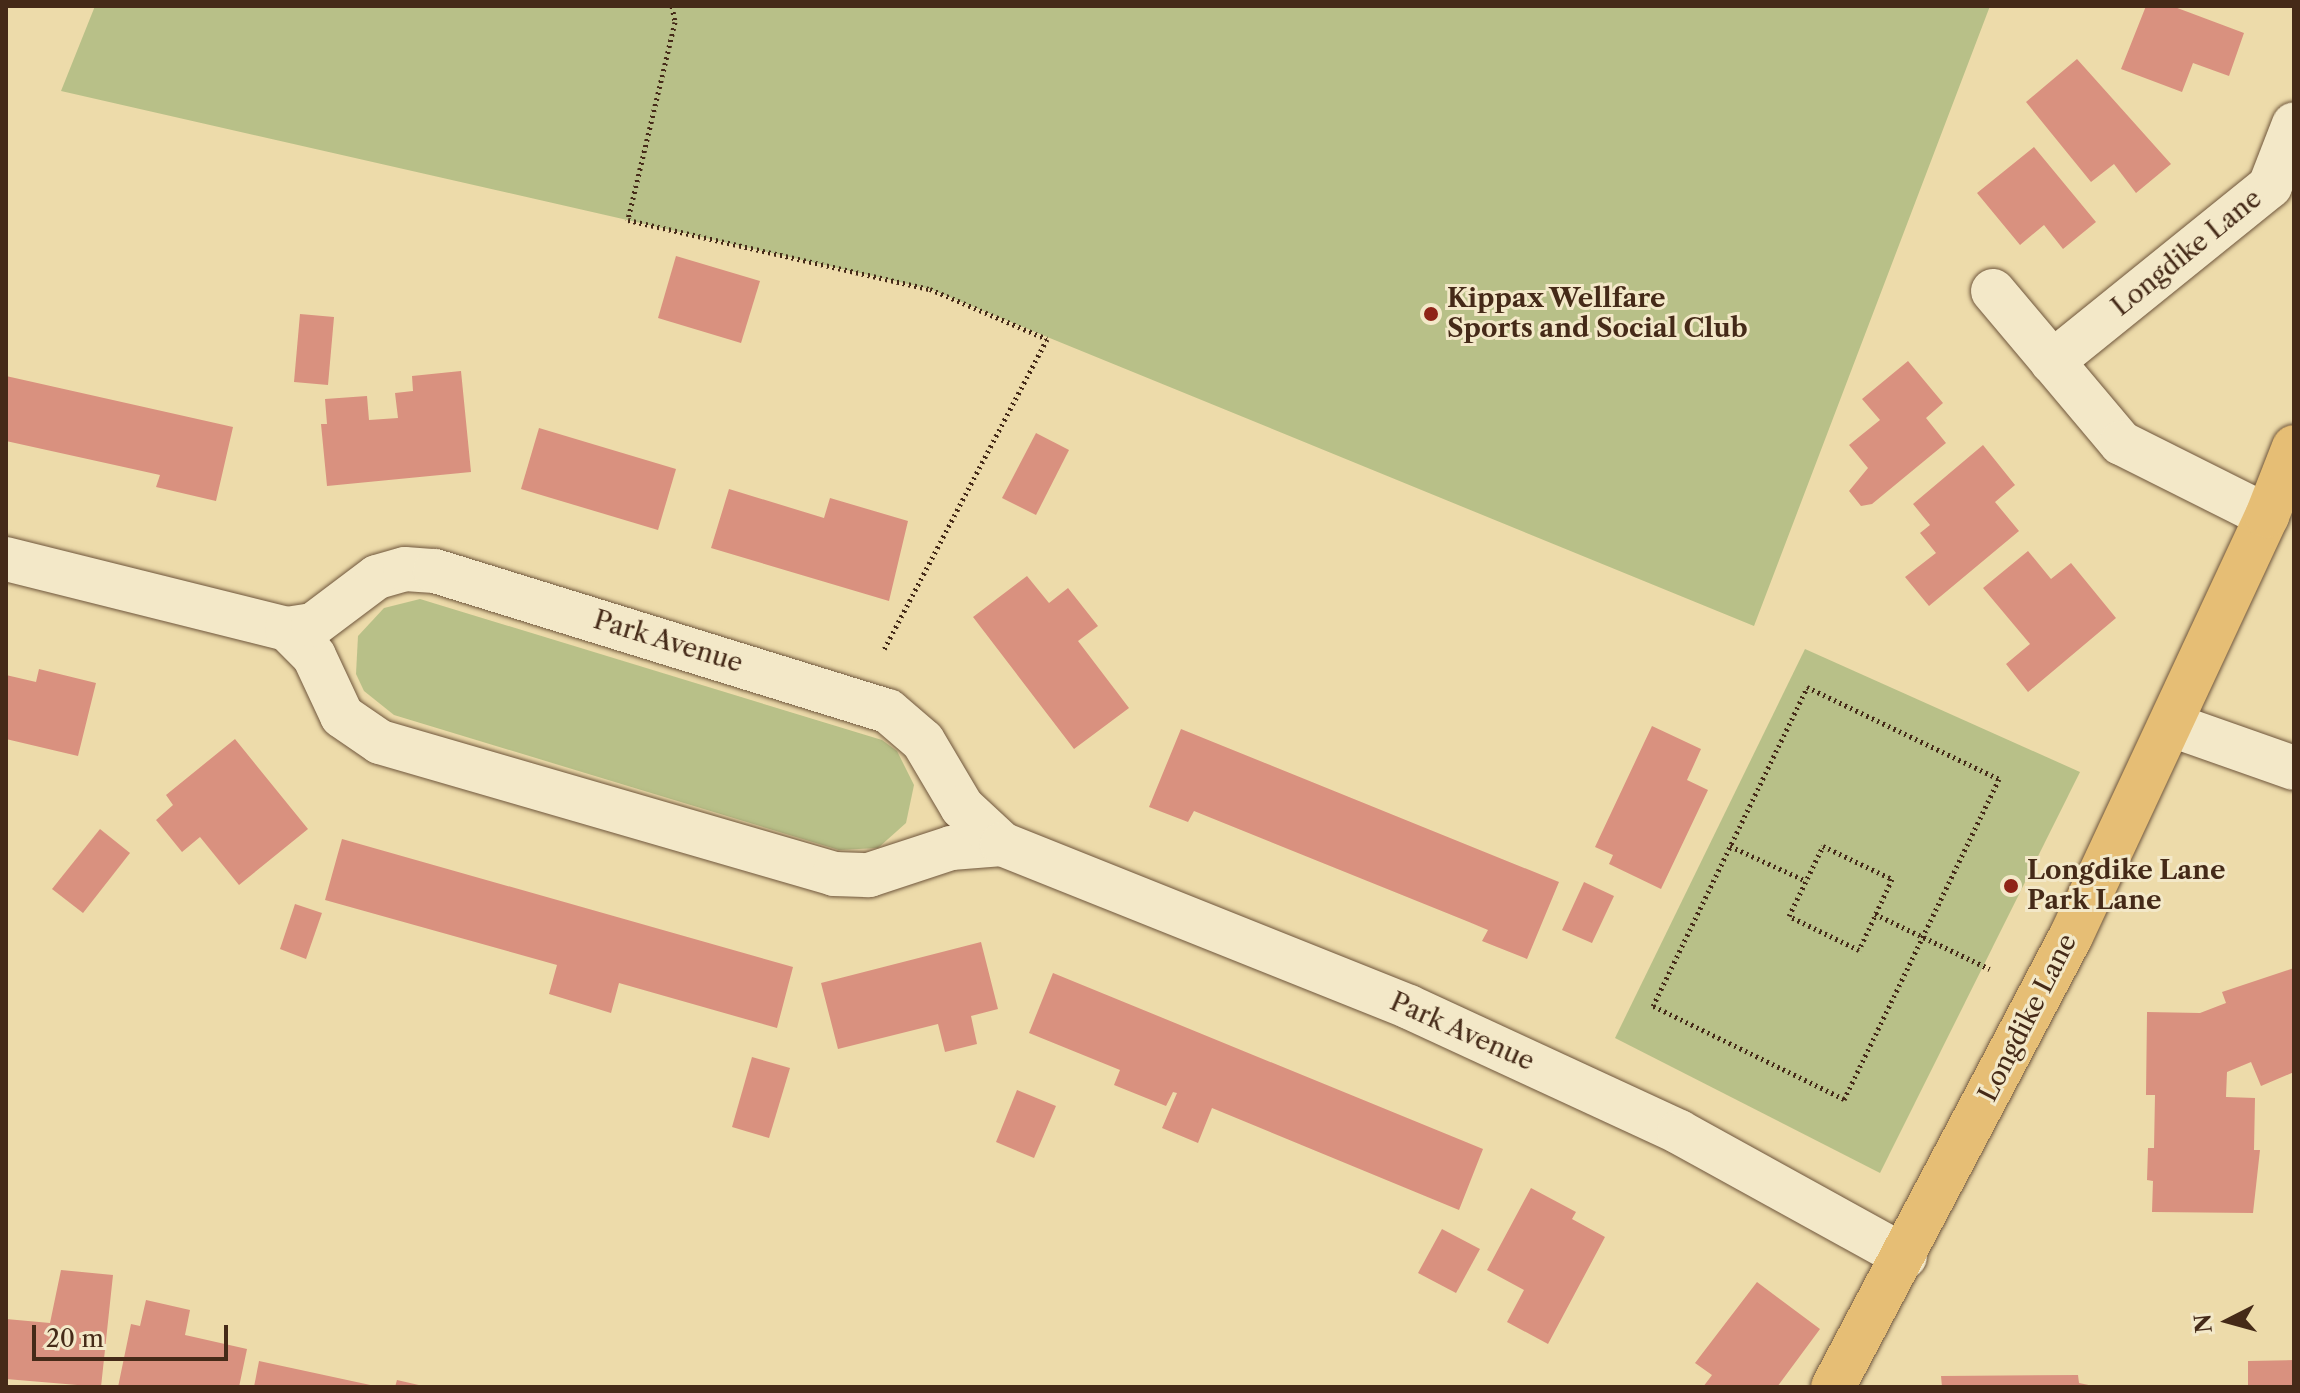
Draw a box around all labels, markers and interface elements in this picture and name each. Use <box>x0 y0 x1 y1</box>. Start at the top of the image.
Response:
street label: Longdike Lane <box>2106 183 2268 323</box>
place label: Kippax Wellfare Sports and Social Club <box>1447 283 1748 344</box>
marker: Kippax Wellfare Sports and Social Club <box>1422 305 1440 323</box>
street label: Park Avenue <box>589 604 747 680</box>
place label: Longdike Lane Park Lane <box>2027 855 2226 916</box>
marker: Longdike Lane Park Lane <box>2002 877 2020 895</box>
street label: Longdike Lane <box>1972 929 2084 1107</box>
street label: Park Avenue <box>1384 986 1540 1078</box>
north arrow <box>2188 1281 2268 1361</box>
scale bar <box>36 1309 232 1359</box>
text: N <box>2189 1313 2218 1334</box>
text: 20 m <box>46 1324 104 1353</box>

